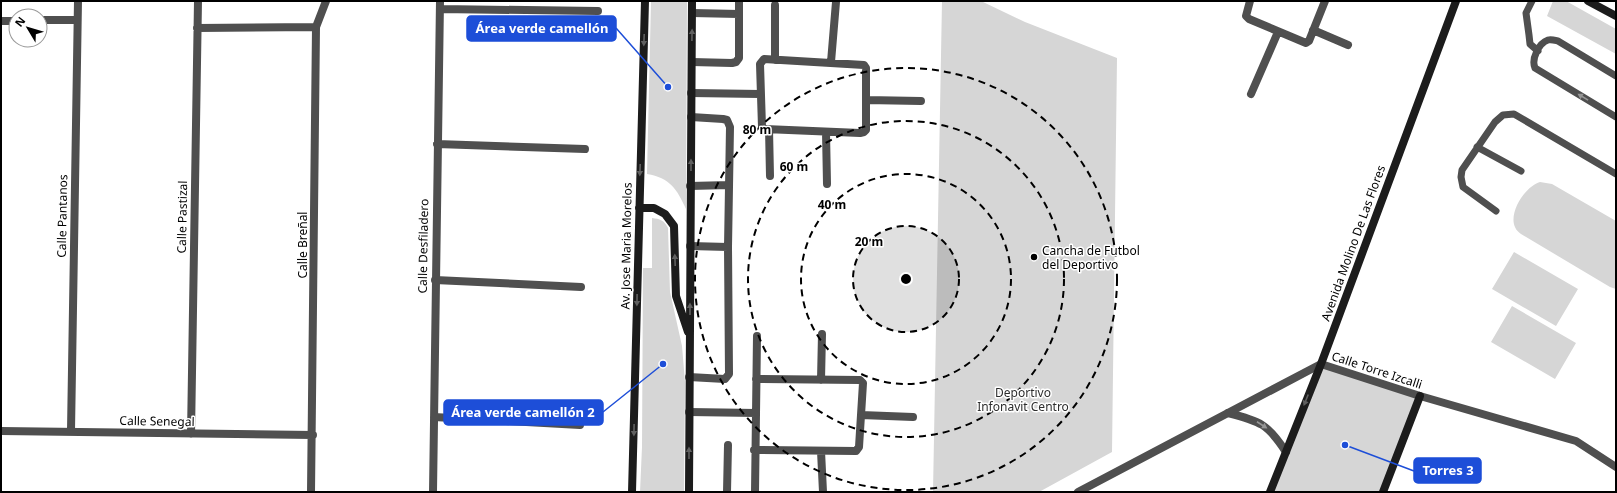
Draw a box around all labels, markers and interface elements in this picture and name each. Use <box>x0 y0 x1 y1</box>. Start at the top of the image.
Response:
north arrow <box>8 8 48 48</box>
text: N <box>11 13 28 30</box>
callout: Área verde camellón <box>467 16 616 41</box>
text: Área verde camellón <box>476 19 608 37</box>
one-way arrow <box>689 28 695 41</box>
one-way arrow <box>641 34 647 47</box>
one-way arrow <box>1577 93 1589 100</box>
text: 80 m <box>743 121 771 138</box>
one-way arrow <box>688 158 694 171</box>
text: 60 m <box>780 158 808 175</box>
street label: Avenida Molino De Las Flores <box>1317 162 1389 323</box>
one-way arrow <box>637 164 643 177</box>
street label: Calle Pantanos <box>53 174 71 258</box>
street label: Calle Pastizal <box>173 180 191 254</box>
street label: Av. Jose Maria Morelos <box>616 182 636 310</box>
text: 40 m <box>818 196 846 213</box>
street label: Calle Desfiladero <box>414 198 432 294</box>
street label: Calle Breñal <box>294 212 311 278</box>
text: 20 m <box>855 233 883 250</box>
place label: Cancha de Futbol del Deportivo <box>1042 242 1140 273</box>
marker: Cancha de Futbol del Deportivo <box>1029 252 1039 262</box>
one-way arrow <box>672 253 678 266</box>
centre of rings <box>899 272 913 286</box>
one-way arrow <box>633 294 640 306</box>
one-way arrow <box>687 302 693 315</box>
street label: Calle Torre Izcalli <box>1329 347 1425 393</box>
park label: Deportivo Infonavit Centro <box>977 384 1069 415</box>
one-way arrow <box>1303 395 1309 407</box>
callout: Área verde camellón 2 <box>444 400 603 425</box>
text: Área verde camellón 2 <box>451 403 595 421</box>
street label: Calle Senegal <box>119 412 195 430</box>
one-way arrow <box>1257 421 1267 429</box>
one-way arrow <box>630 424 637 436</box>
one-way arrow <box>686 446 692 459</box>
callout: Torres 3 <box>1414 458 1481 483</box>
text: Torres 3 <box>1422 461 1474 479</box>

